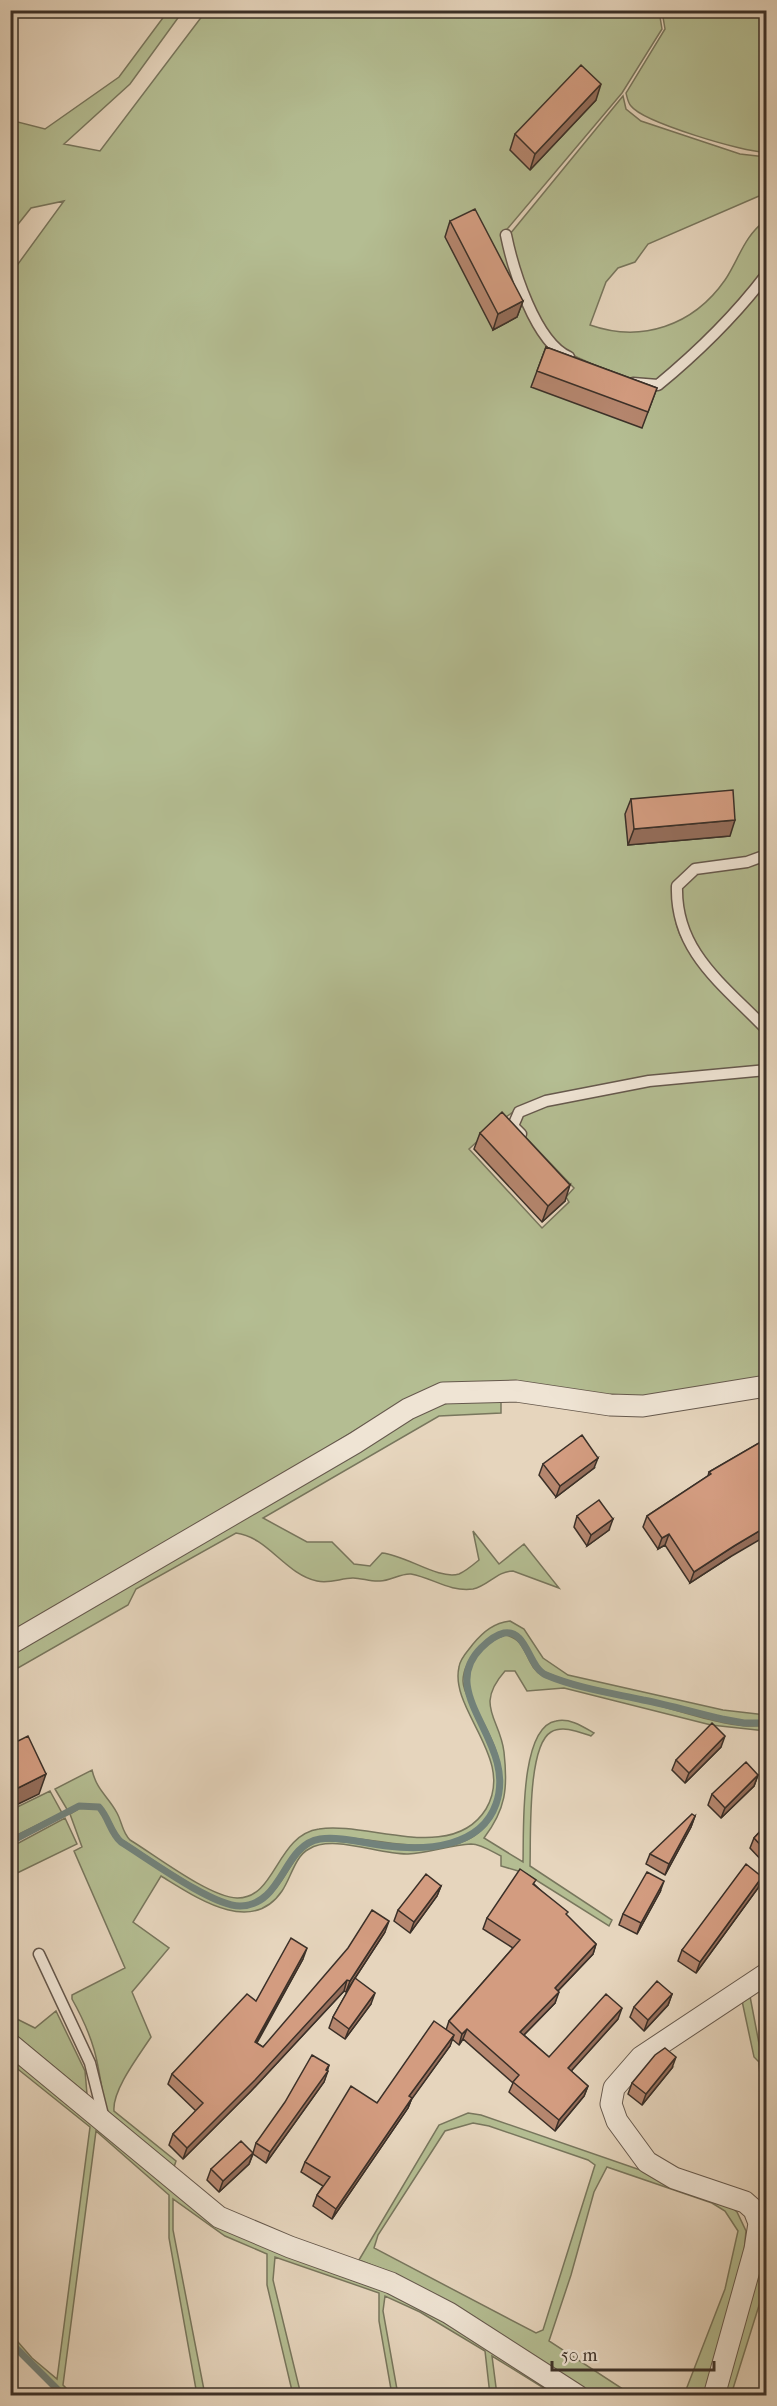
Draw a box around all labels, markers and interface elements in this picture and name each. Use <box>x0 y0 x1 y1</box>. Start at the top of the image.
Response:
scale bar <box>552 2334 714 2372</box>
text: 50 m <box>561 2345 598 2366</box>

